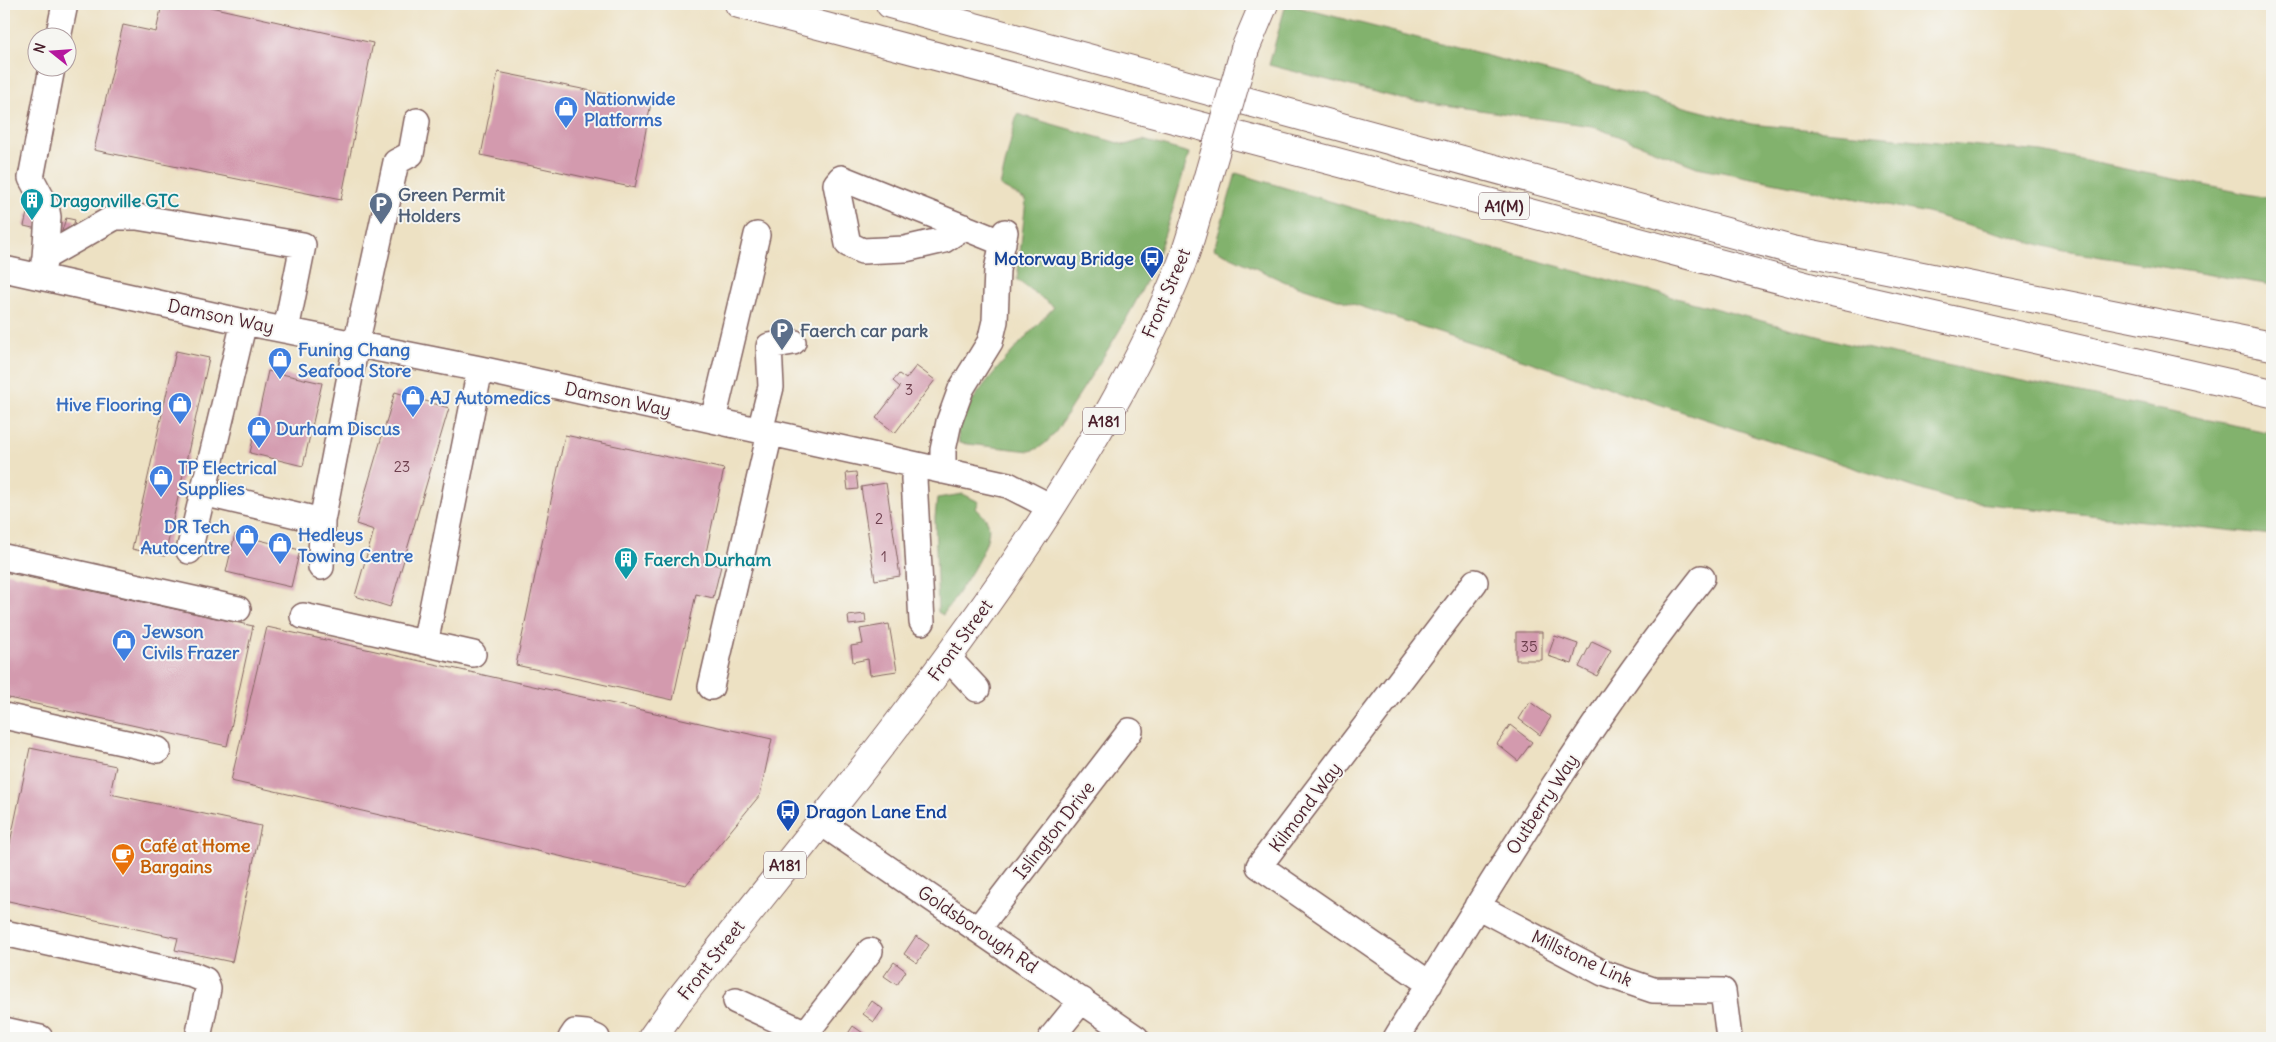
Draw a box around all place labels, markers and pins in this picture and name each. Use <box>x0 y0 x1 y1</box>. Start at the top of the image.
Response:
place label: Nationwide Platforms <box>584 87 676 131</box>
shop icon: Nationwide Platforms <box>553 95 579 129</box>
place label: Green Permit Holders <box>398 183 506 227</box>
building icon: Dragonville GTC <box>19 187 45 221</box>
place label: Dragonville GTC <box>50 189 179 212</box>
parking icon: Green Permit Holders <box>368 191 394 225</box>
bus stop icon: Motorway Bridge <box>1139 245 1165 279</box>
place label: Motorway Bridge <box>994 247 1134 270</box>
parking icon: Faerch car park <box>769 317 795 351</box>
place label: Faerch car park <box>800 319 928 342</box>
place label: Funing Chang Seafood Store <box>298 338 411 382</box>
shop icon: Funing Chang Seafood Store <box>267 346 293 380</box>
shop icon: AJ Automedics <box>400 384 426 418</box>
place label: AJ Automedics <box>430 386 551 409</box>
shop icon: Hive Flooring <box>167 391 193 425</box>
place label: Hive Flooring <box>56 393 162 416</box>
shop icon: Durham Discus <box>246 415 272 449</box>
place label: Durham Discus <box>276 417 400 440</box>
place label: TP Electrical Supplies <box>178 456 277 500</box>
shop icon: TP Electrical Supplies <box>148 464 174 498</box>
place label: DR Tech Autocentre <box>140 515 231 559</box>
shop icon: DR Tech Autocentre <box>234 523 260 557</box>
place label: Hedleys Towing Centre <box>298 523 413 567</box>
shop icon: Hedleys Towing Centre <box>267 531 293 565</box>
building icon: Faerch Durham <box>613 546 639 580</box>
place label: Faerch Durham <box>644 548 772 571</box>
place label: Jewson Civils Frazer <box>142 620 240 664</box>
shop icon: Jewson Civils Frazer <box>111 628 137 662</box>
bus stop icon: Dragon Lane End <box>775 798 801 832</box>
place label: Dragon Lane End <box>806 800 947 823</box>
place label: Café at Home Bargains <box>140 834 251 878</box>
cafe icon: Café at Home Bargains <box>110 842 136 876</box>

